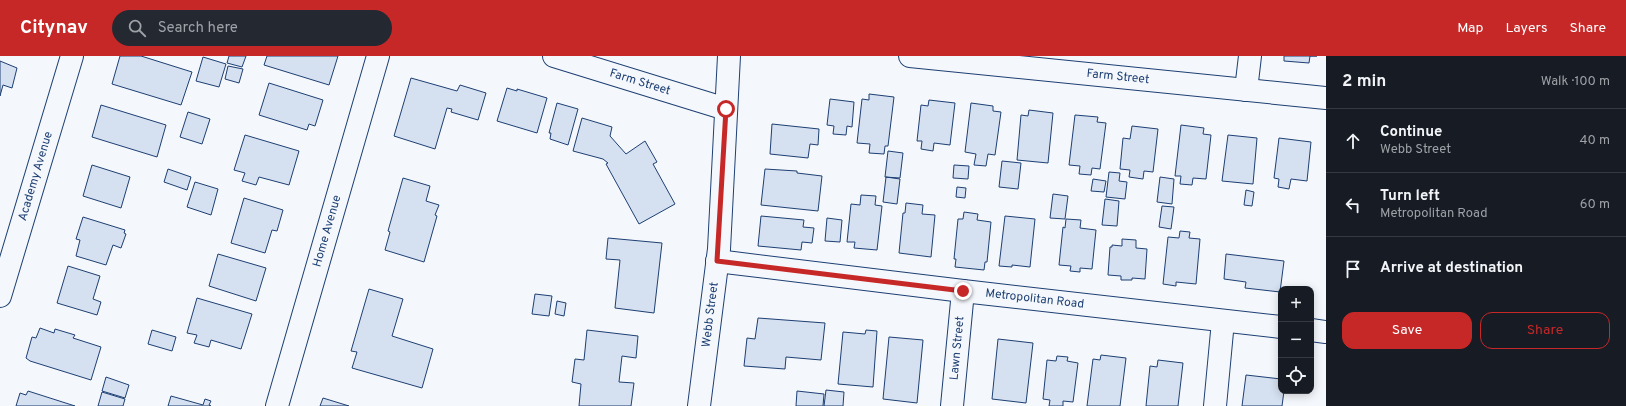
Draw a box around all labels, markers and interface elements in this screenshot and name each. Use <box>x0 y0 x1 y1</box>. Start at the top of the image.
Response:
search box <box>112 10 392 46</box>
text: Citynav <box>20 16 88 40</box>
icon: search <box>126 17 148 39</box>
text: Search here <box>158 19 238 38</box>
text: Map <box>1457 20 1483 37</box>
text: Layers <box>1505 20 1547 37</box>
text: Share <box>1569 20 1606 37</box>
street label: Farm Street <box>608 66 672 99</box>
street label: Farm Street <box>1086 66 1150 88</box>
text: 2 min <box>1342 71 1386 93</box>
text: Walk · 100 m <box>1541 74 1610 90</box>
route start <box>717 100 735 118</box>
text: Continue <box>1380 123 1442 142</box>
street label: Academy Avenue <box>15 130 57 223</box>
icon: ahead <box>1342 130 1364 152</box>
text: 40 m <box>1580 133 1610 149</box>
text: Webb Street <box>1380 142 1451 158</box>
text: Turn left <box>1380 187 1440 206</box>
street label: Home Avenue <box>309 193 345 269</box>
icon: left <box>1342 194 1364 216</box>
text: 60 m <box>1580 197 1610 213</box>
text: Metropolitan Road <box>1380 206 1487 222</box>
icon: arrive <box>1342 258 1364 280</box>
text: Arrive at destination <box>1380 259 1523 278</box>
street label: Webb Street <box>699 281 723 348</box>
route end <box>954 282 972 300</box>
street label: Metropolitan Road <box>984 286 1085 313</box>
map controls <box>1278 286 1314 394</box>
button: + <box>1278 286 1314 322</box>
button: Save <box>1342 312 1472 349</box>
button: Share <box>1480 312 1610 349</box>
street label: Lawn Street <box>947 316 969 381</box>
button: − <box>1278 322 1314 358</box>
button: locate <box>1278 358 1314 394</box>

